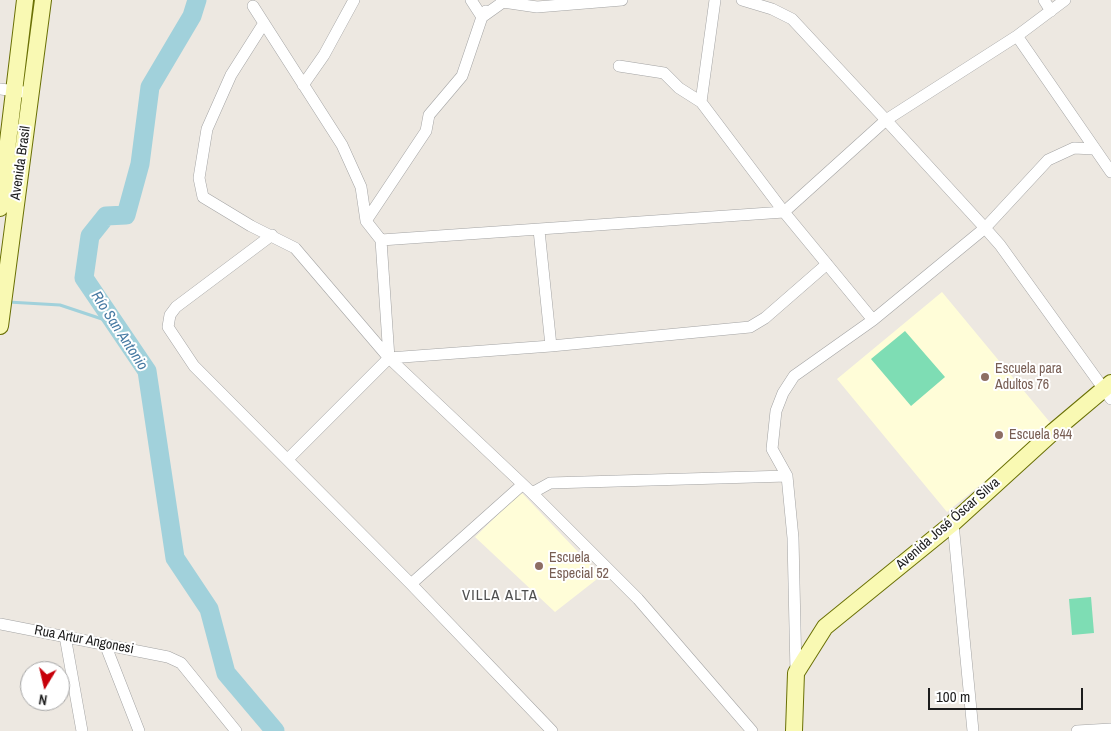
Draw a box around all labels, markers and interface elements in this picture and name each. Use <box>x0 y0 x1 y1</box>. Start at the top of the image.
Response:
street label: Avenida Brasil <box>7 125 35 201</box>
water label: Río San Antonio <box>87 288 151 374</box>
place label: Escuela para Adultos 76 <box>995 361 1062 394</box>
marker: Escuela para Adultos 76 <box>979 371 991 383</box>
place label: Escuela 844 <box>1009 427 1072 443</box>
marker: Escuela 844 <box>993 429 1005 441</box>
street label: Avenida José Óscar Silva <box>893 474 1003 574</box>
place label: Escuela Especial 52 <box>549 550 609 582</box>
marker: Escuela Especial 52 <box>533 560 545 572</box>
district label: VILLA ALTA <box>461 587 539 605</box>
street label: Rua Artur Angonesi <box>33 622 135 658</box>
north arrow <box>20 661 70 711</box>
scale bar <box>931 678 1086 710</box>
text: 100 m <box>936 686 970 707</box>
text: N <box>37 690 48 709</box>

